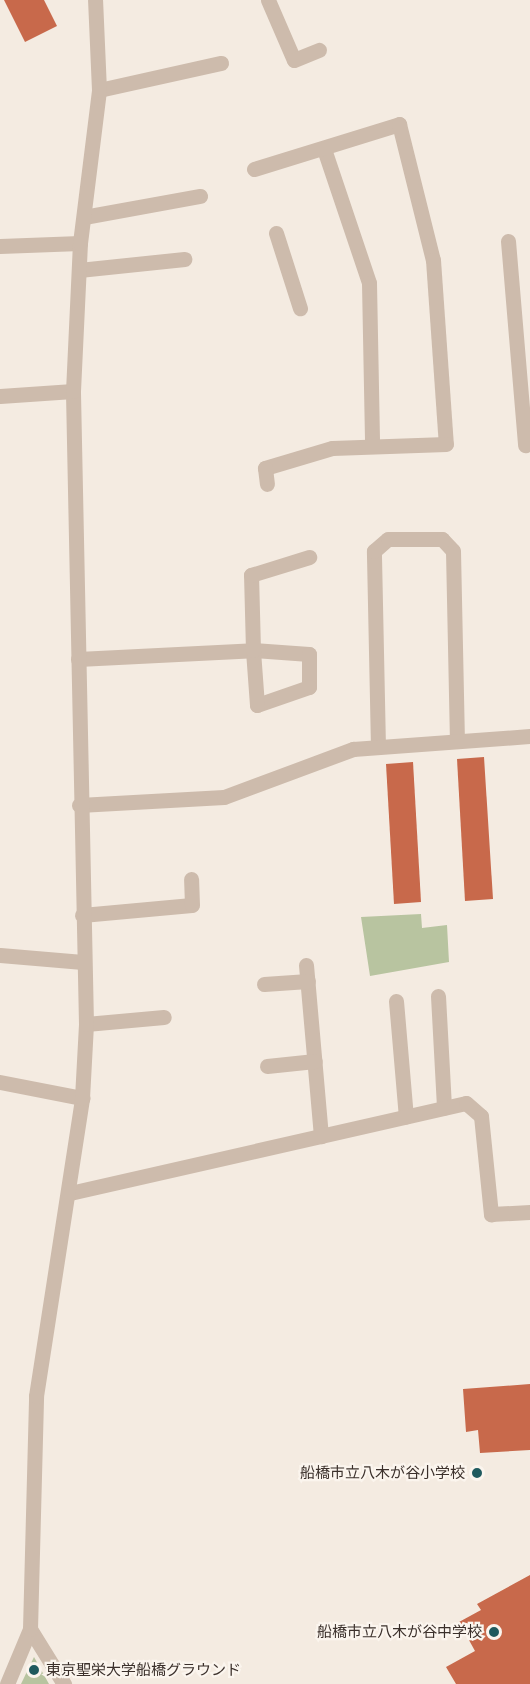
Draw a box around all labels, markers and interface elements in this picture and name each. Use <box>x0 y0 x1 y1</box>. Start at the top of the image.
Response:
place label: 船橋市立八木が谷小学校 <box>300 1464 465 1482</box>
marker: 船橋市立八木が谷小学校 <box>470 1466 484 1480</box>
place label: 船橋市立八木が谷中学校 <box>317 1623 482 1641</box>
marker: 船橋市立八木が谷中学校 <box>487 1625 501 1639</box>
place label: 東京聖栄大学船橋グラウンド <box>46 1661 241 1679</box>
marker: 東京聖栄大学船橋グラウンド <box>27 1663 41 1677</box>

